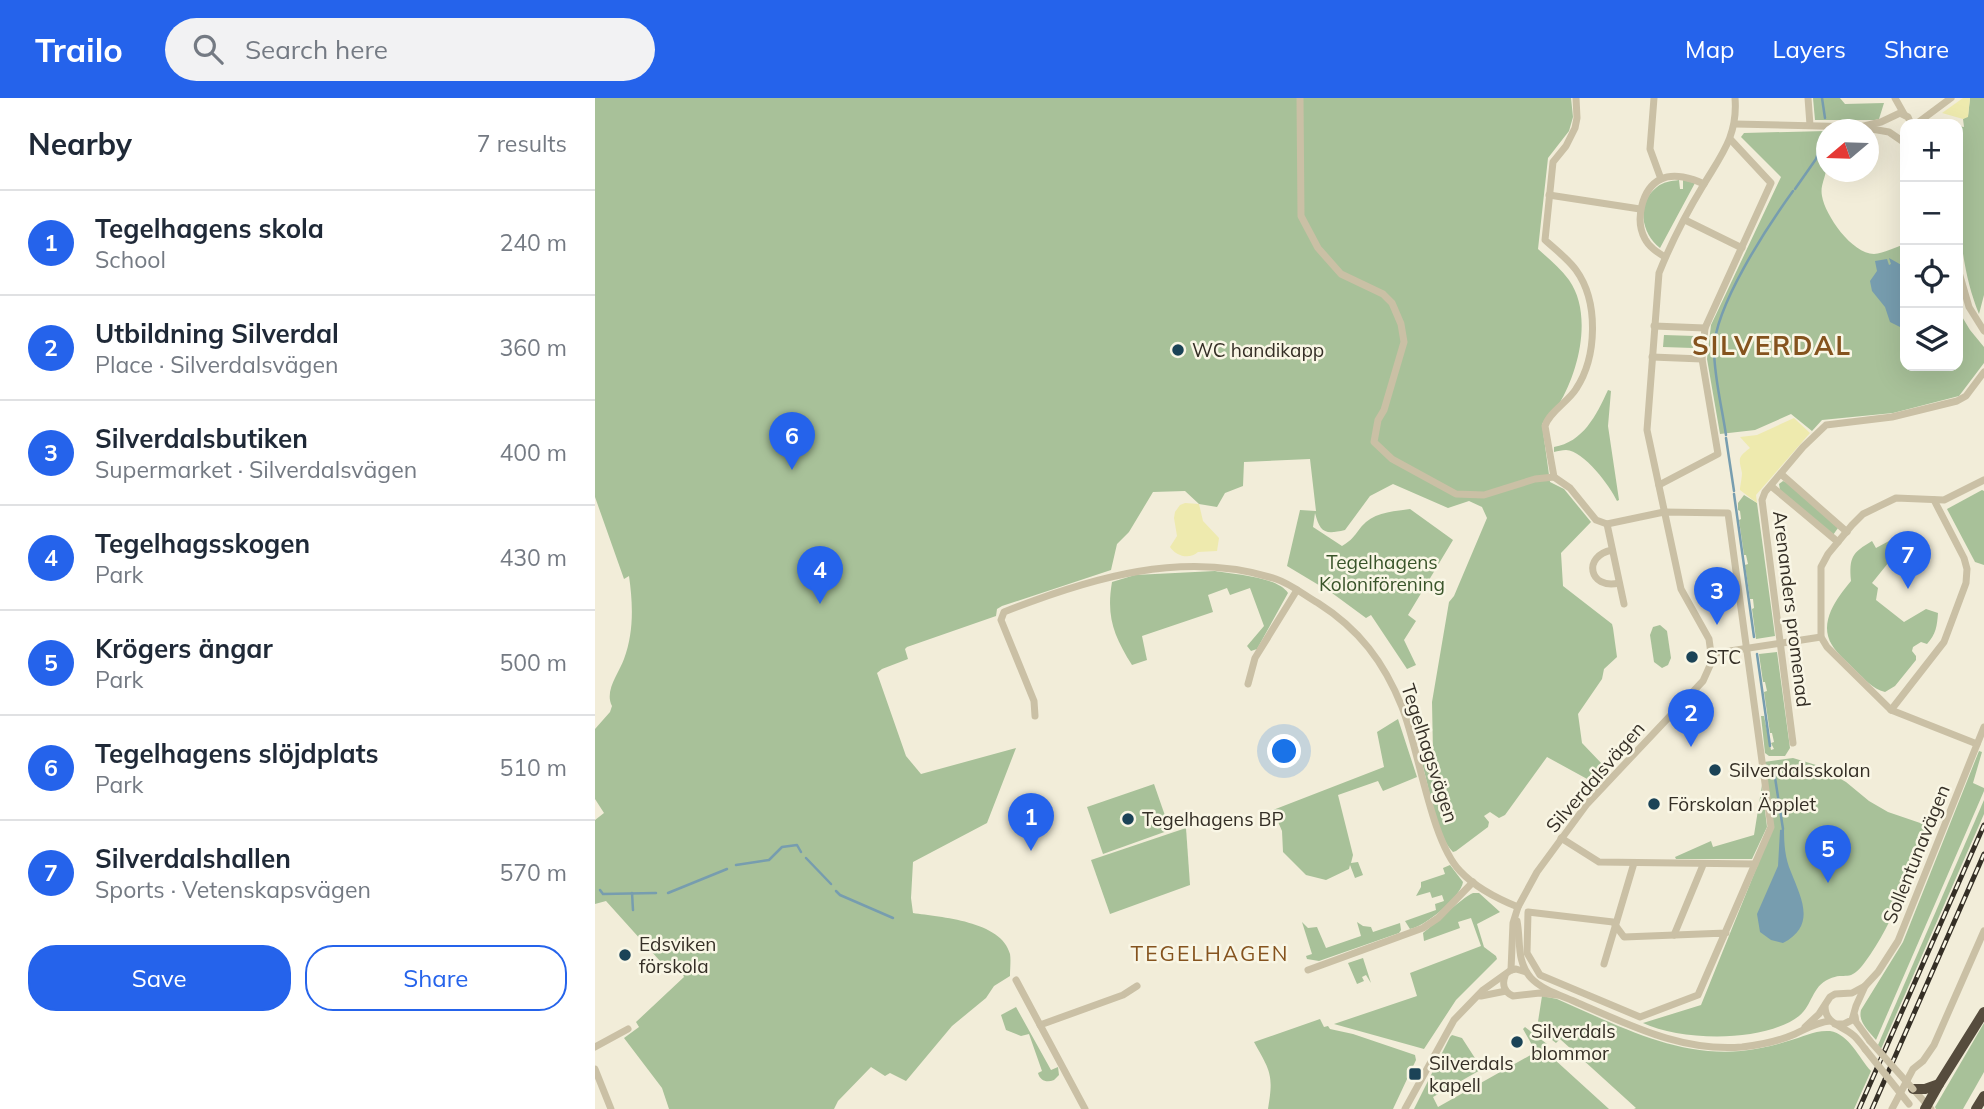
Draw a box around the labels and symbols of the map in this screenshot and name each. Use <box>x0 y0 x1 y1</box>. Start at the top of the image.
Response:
north arrow <box>1816 119 1879 182</box>
district label: SILVERDAL <box>1692 329 1852 362</box>
place label: WC handikapp <box>1192 338 1324 362</box>
marker: WC handikapp <box>1170 342 1186 358</box>
pin: 6 <box>769 412 815 470</box>
street label: Arenanders promenad <box>1768 509 1816 709</box>
pin: 7 <box>1885 531 1931 589</box>
pin: 4 <box>797 546 843 604</box>
park label: Tegelhagens Koloniförening <box>1319 550 1445 596</box>
pin: 3 <box>1694 567 1740 625</box>
place label: STC <box>1706 645 1741 669</box>
marker: STC <box>1684 649 1700 665</box>
street label: Tegelhagsvägen <box>1396 681 1464 825</box>
pin: 2 <box>1668 689 1714 747</box>
street label: Silverdalsvägen <box>1540 717 1650 837</box>
your location <box>1267 734 1301 768</box>
place label: Silverdalsskolan <box>1729 758 1871 782</box>
marker: Silverdalsskolan <box>1707 762 1723 778</box>
street label: Sollentunavägen <box>1877 781 1955 927</box>
place label: Förskolan Äpplet <box>1668 792 1816 816</box>
pin: 1 <box>1008 793 1054 851</box>
marker: Förskolan Äpplet <box>1646 796 1662 812</box>
place label: Tegelhagens BP <box>1142 807 1284 831</box>
marker: Tegelhagens BP <box>1120 811 1136 827</box>
pin: 5 <box>1805 825 1851 883</box>
place label: Edsviken förskola <box>639 932 716 978</box>
district label: TEGELHAGEN <box>1131 940 1289 966</box>
marker: Edsviken förskola <box>617 947 633 963</box>
place label: Silverdals blommor <box>1531 1019 1616 1065</box>
marker: Silverdals blommor <box>1509 1034 1525 1050</box>
place label: Silverdals kapell <box>1429 1051 1514 1097</box>
marker: Silverdals kapell <box>1407 1066 1423 1082</box>

